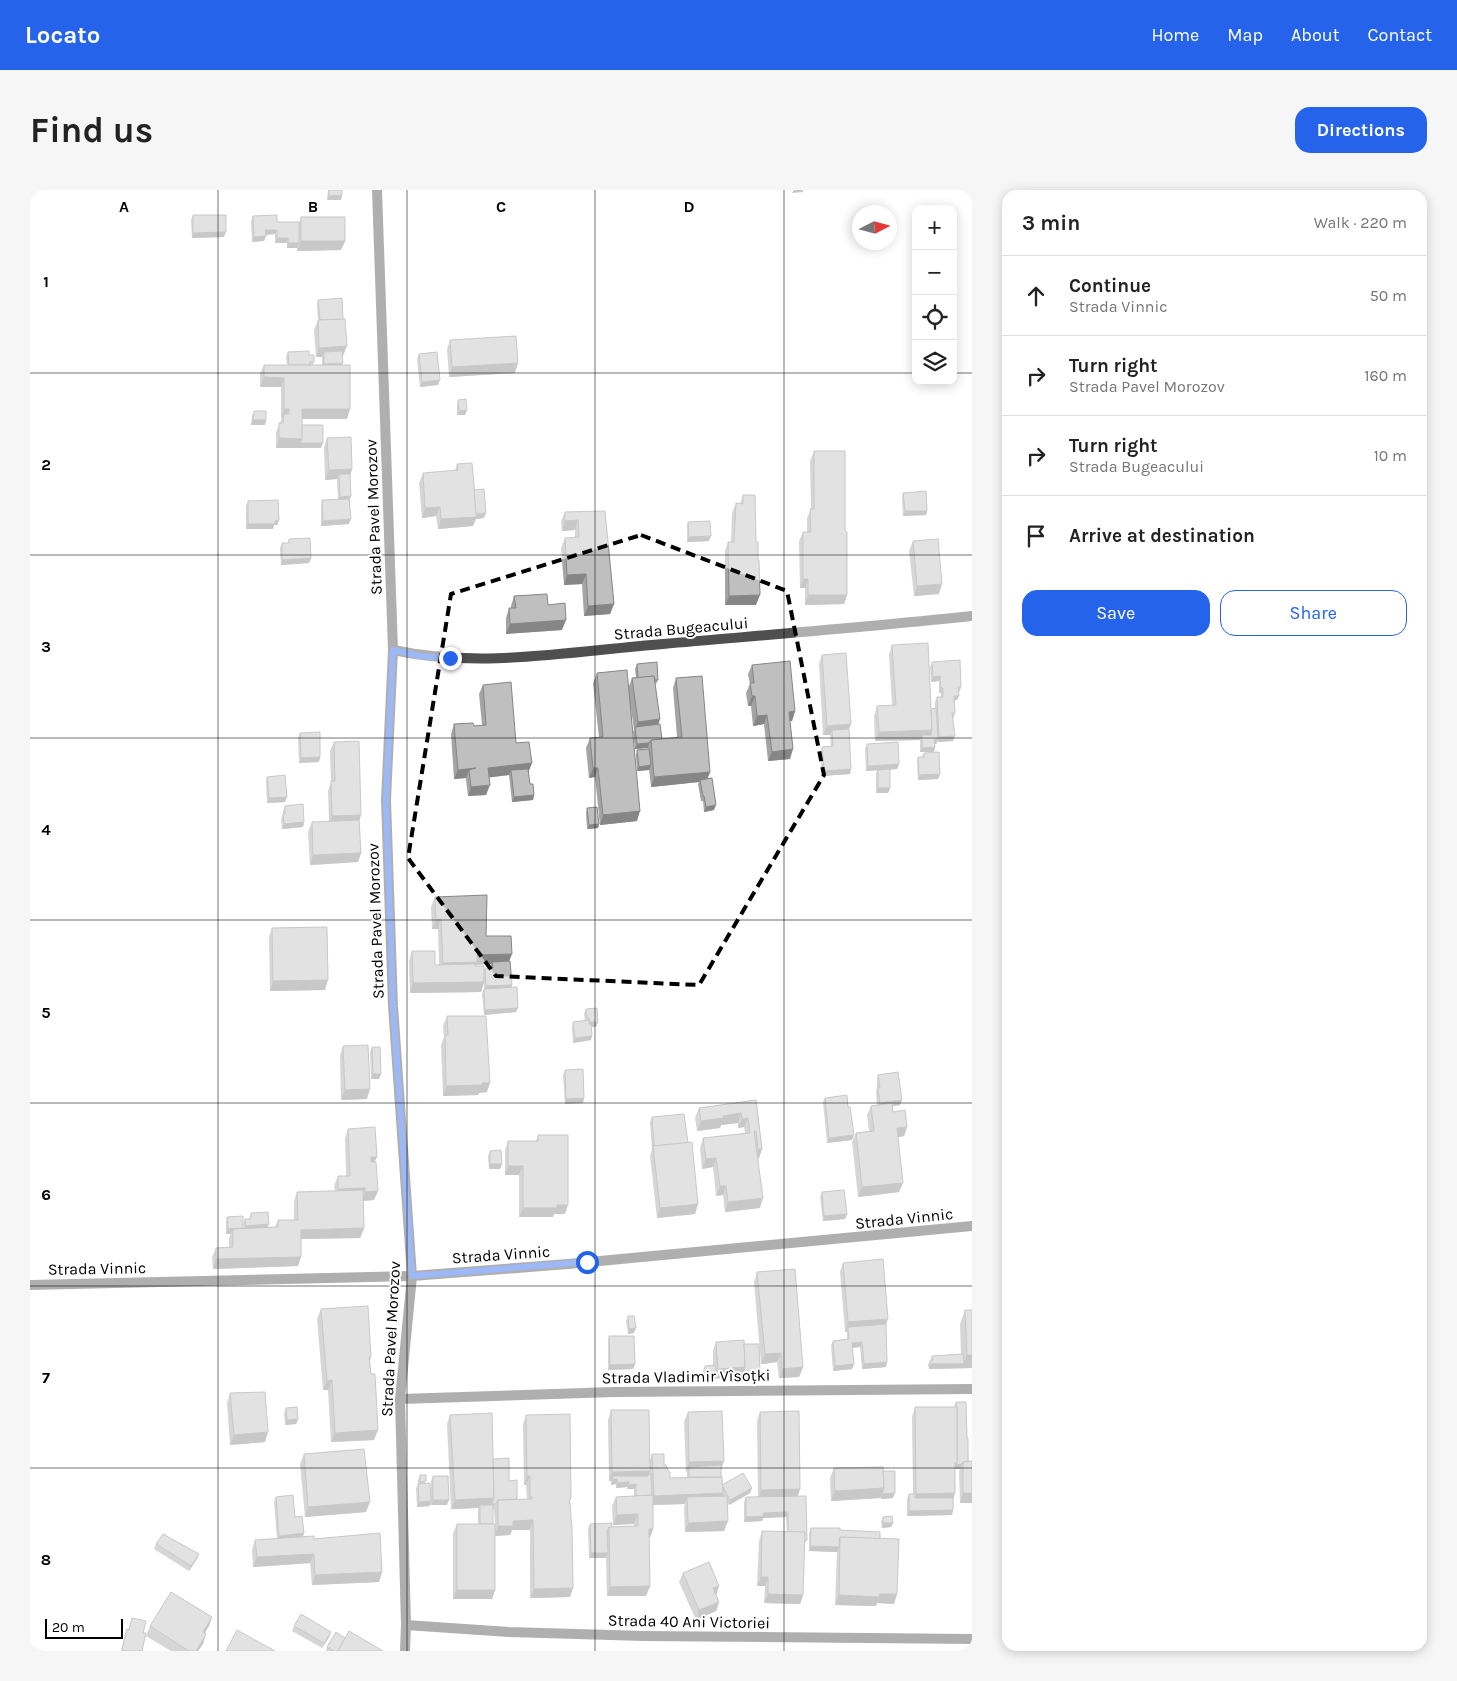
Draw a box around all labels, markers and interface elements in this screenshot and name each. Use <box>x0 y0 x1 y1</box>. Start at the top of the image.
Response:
text: Locato <box>25 21 100 49</box>
text: Home <box>1151 24 1199 46</box>
text: Map <box>1227 24 1263 46</box>
text: About <box>1291 24 1340 46</box>
text: Contact <box>1368 24 1432 46</box>
button: Directions <box>1295 107 1427 153</box>
text: Find us <box>30 110 153 151</box>
text: A <box>119 197 129 216</box>
text: B <box>308 197 318 216</box>
text: C <box>496 197 506 216</box>
text: D <box>684 197 695 216</box>
north arrow <box>852 205 897 250</box>
map controls <box>912 205 957 385</box>
button: + <box>912 205 957 250</box>
text: 3 min <box>1022 211 1080 235</box>
text: Walk · 220 m <box>1314 213 1407 232</box>
button: − <box>912 250 957 295</box>
text: 1 <box>43 272 49 291</box>
text: Continue <box>1069 275 1151 297</box>
icon: ahead <box>1022 282 1050 310</box>
text: 50 m <box>1370 286 1407 305</box>
button: locate <box>912 295 957 340</box>
text: Strada Vinnic <box>1069 297 1167 316</box>
button: layers <box>912 340 957 385</box>
text: Turn right <box>1069 355 1158 377</box>
icon: right <box>1022 362 1050 390</box>
text: 160 m <box>1364 366 1407 385</box>
text: Strada Pavel Morozov <box>1069 377 1225 396</box>
text: Turn right <box>1069 435 1158 457</box>
street label: Strada Pavel Morozov <box>361 439 386 595</box>
icon: right <box>1022 442 1050 470</box>
text: 10 m <box>1373 446 1407 465</box>
text: 2 <box>41 455 51 474</box>
text: Strada Bugeacului <box>1069 457 1204 476</box>
icon: arrive <box>1022 522 1050 550</box>
text: Arrive at destination <box>1069 525 1255 547</box>
button: Save <box>1022 590 1210 636</box>
button: Share <box>1220 590 1407 636</box>
street label: Strada Bugeacului <box>613 613 749 644</box>
text: 3 <box>41 637 51 656</box>
route end <box>439 647 462 670</box>
text: 4 <box>41 820 51 839</box>
street label: Strada Pavel Morozov <box>363 843 388 999</box>
text: 5 <box>41 1003 51 1022</box>
text: 6 <box>41 1185 51 1204</box>
street label: Strada Vinnic <box>854 1204 954 1233</box>
street label: Strada Vinnic <box>451 1242 551 1267</box>
route start <box>576 1251 599 1274</box>
street label: Strada Vinnic <box>48 1258 146 1279</box>
street label: Strada Pavel Morozov <box>377 1261 404 1417</box>
street label: Strada Vladimir Vîsoțki <box>601 1366 771 1387</box>
text: 7 <box>42 1368 50 1387</box>
text: 8 <box>41 1550 51 1569</box>
street label: Strada 40 Ani Victoriei <box>608 1611 770 1632</box>
scale bar <box>45 1616 122 1639</box>
text: 20 m <box>52 1619 85 1636</box>

